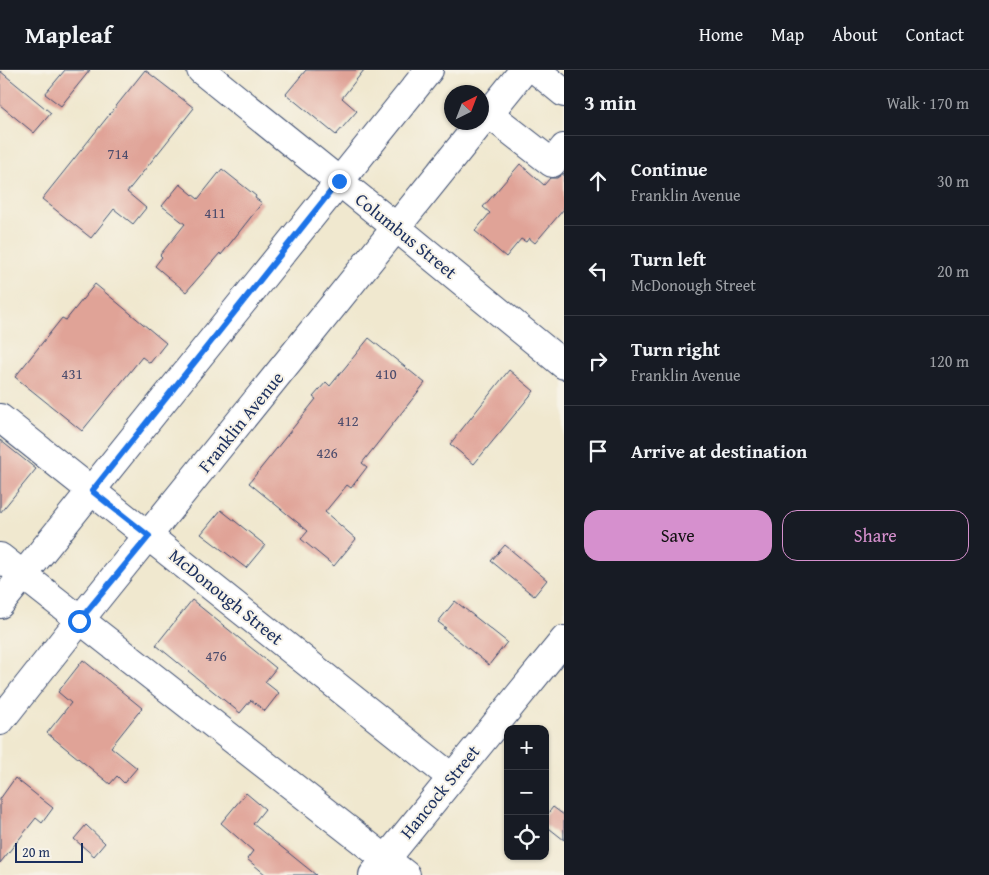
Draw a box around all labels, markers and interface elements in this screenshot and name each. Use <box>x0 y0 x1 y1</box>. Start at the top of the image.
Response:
text: Mapleaf <box>25 17 112 52</box>
text: Home <box>699 21 743 48</box>
text: Map <box>771 21 804 48</box>
text: About <box>832 21 878 48</box>
text: Contact <box>906 21 964 48</box>
north arrow <box>444 85 489 130</box>
text: 3 min <box>584 87 636 118</box>
text: Walk · 170 m <box>886 91 969 115</box>
house number: 714 <box>107 143 129 164</box>
text: Continue <box>631 155 708 183</box>
icon: ahead <box>584 167 612 195</box>
text: 30 m <box>937 169 969 193</box>
route end <box>328 170 351 193</box>
text: Franklin Avenue <box>631 183 741 207</box>
street label: Columbus Street <box>350 186 464 286</box>
house number: 411 <box>204 202 226 223</box>
text: Turn left <box>631 245 706 273</box>
icon: left <box>584 257 612 285</box>
text: 20 m <box>937 259 969 283</box>
text: McDonough Street <box>631 273 756 297</box>
text: Turn right <box>631 335 720 363</box>
icon: right <box>584 347 612 375</box>
text: 120 m <box>929 349 969 373</box>
house number: 431 <box>61 363 83 384</box>
house number: 410 <box>375 363 397 384</box>
text: Franklin Avenue <box>631 363 741 387</box>
street label: Franklin Avenue <box>191 365 290 478</box>
house number: 412 <box>337 410 359 431</box>
icon: arrive <box>584 437 612 465</box>
text: Arrive at destination <box>631 437 807 465</box>
house number: 426 <box>316 442 338 463</box>
button: Save <box>584 510 772 561</box>
button: Share <box>782 510 969 561</box>
street label: McDonough Street <box>163 542 290 652</box>
route start <box>68 610 91 633</box>
house number: 476 <box>205 645 227 666</box>
map controls <box>504 725 549 860</box>
button: + <box>504 725 549 770</box>
street label: Hancock Street <box>393 738 486 845</box>
button: − <box>504 770 549 815</box>
button: locate <box>504 815 549 860</box>
scale bar <box>15 840 82 863</box>
text: 20 m <box>22 842 50 862</box>

